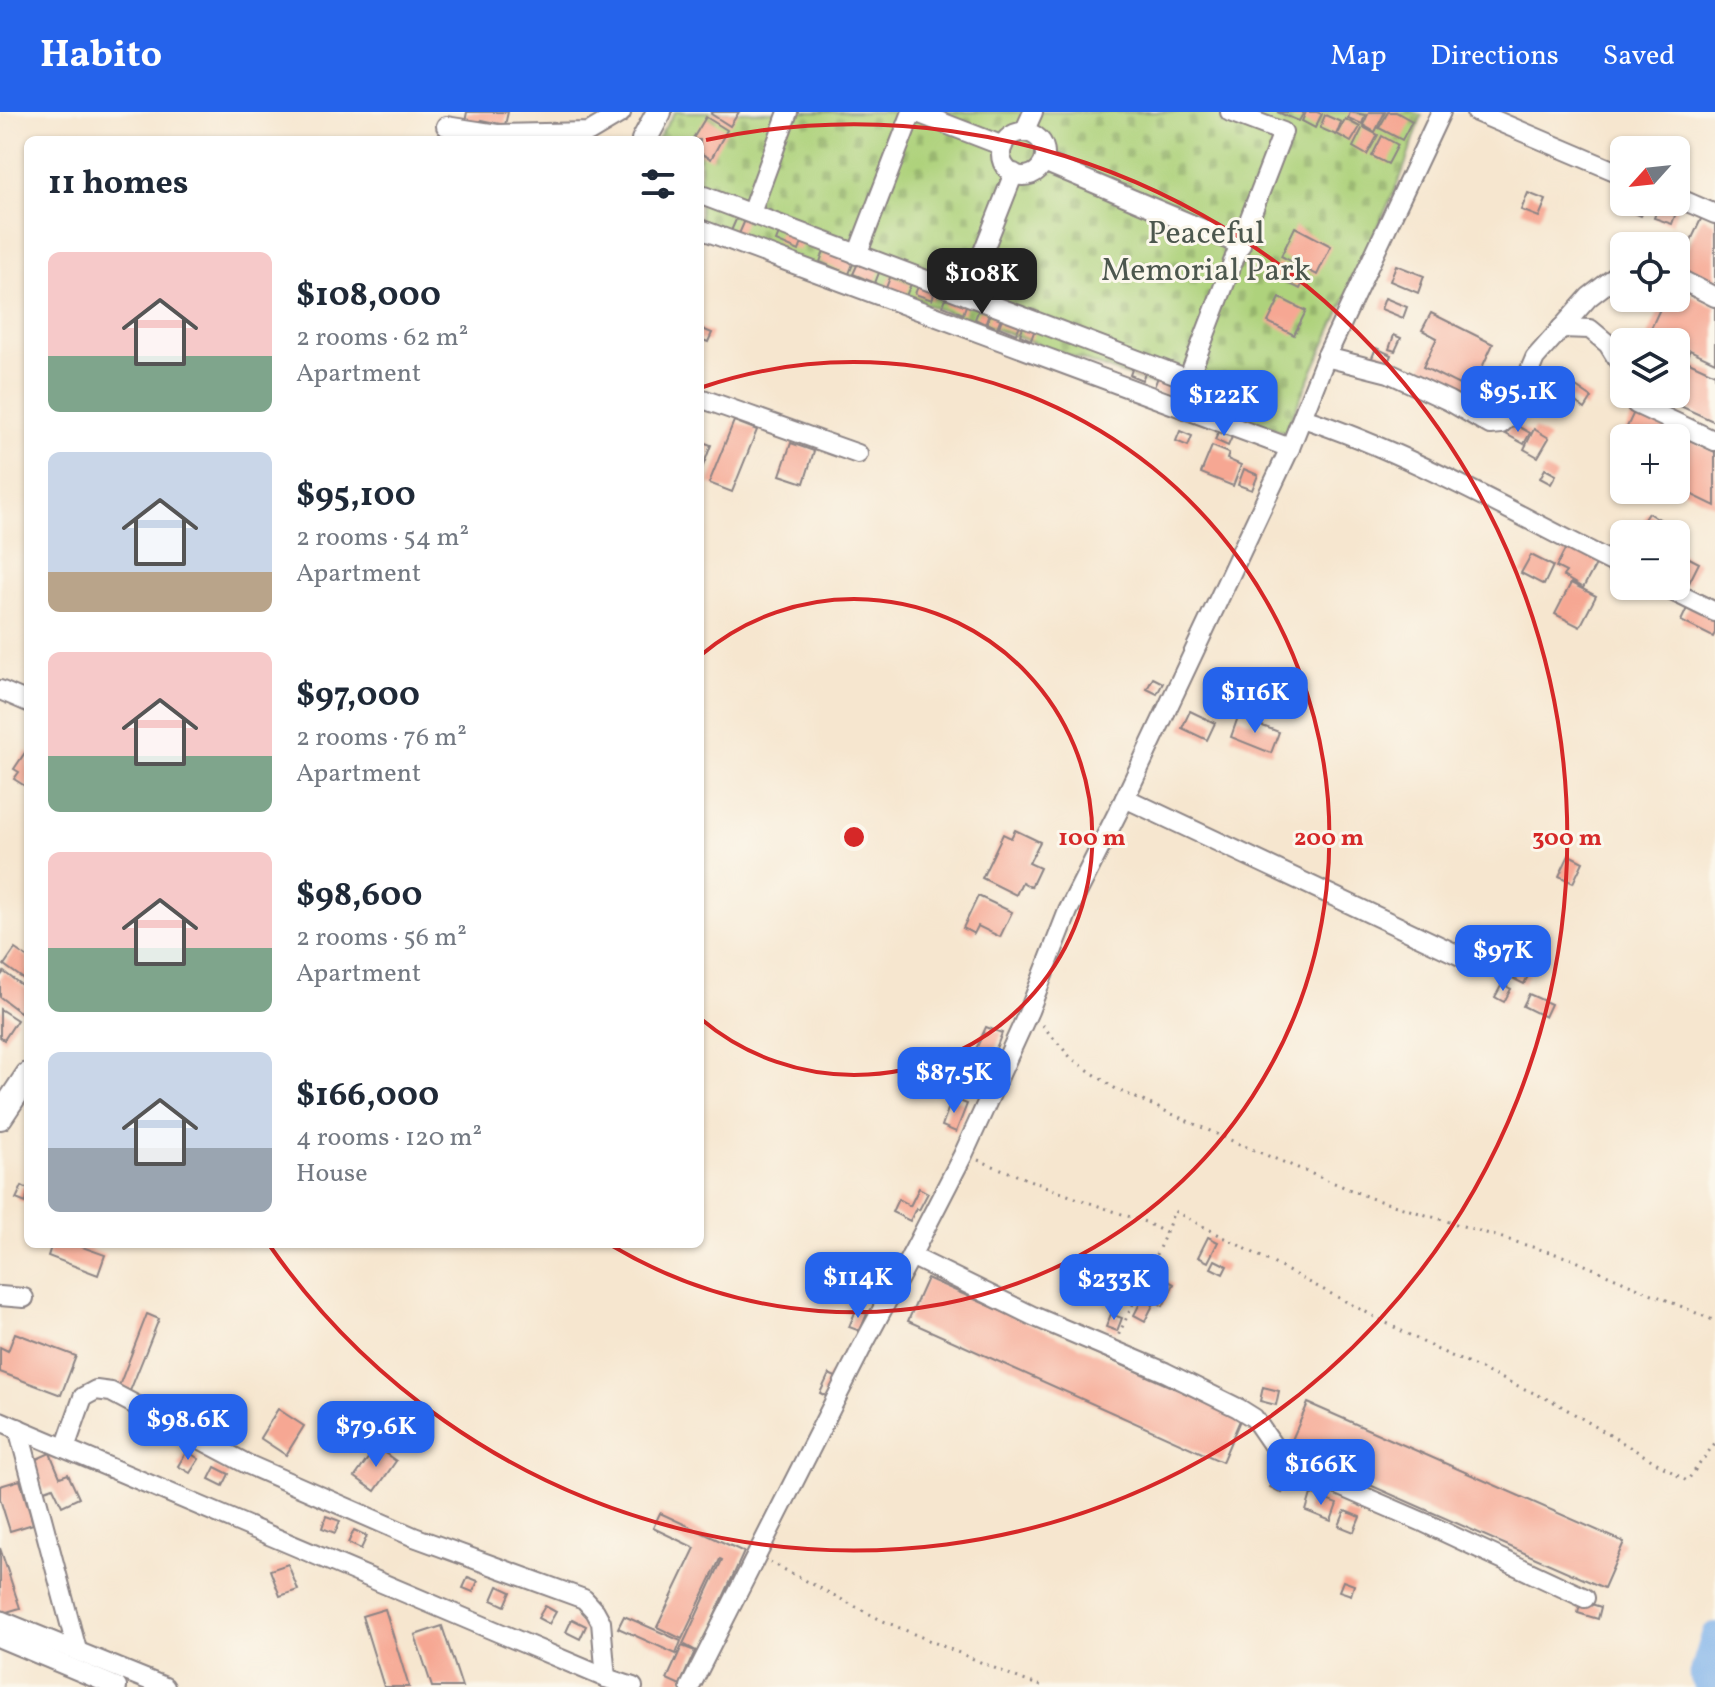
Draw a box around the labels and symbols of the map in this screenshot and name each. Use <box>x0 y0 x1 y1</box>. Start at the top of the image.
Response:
north arrow <box>1610 136 1690 216</box>
park label: Peaceful Memorial Park <box>1101 213 1311 294</box>
pin: $108K <box>926 248 1038 316</box>
pin: $95.1K <box>1453 366 1583 434</box>
pin: $122K <box>1168 370 1280 438</box>
pin: $116K <box>1199 667 1311 735</box>
text: 100 m <box>1058 822 1126 856</box>
text: 200 m <box>1294 822 1364 856</box>
text: 300 m <box>1532 822 1602 856</box>
centre of rings <box>840 823 868 851</box>
pin: $97K <box>1456 925 1550 993</box>
pin: $87.5K <box>889 1047 1019 1115</box>
pin: $114K <box>802 1252 914 1320</box>
pin: $233K <box>1058 1254 1170 1322</box>
pin: $98.6K <box>123 1394 253 1462</box>
pin: $79.6K <box>311 1401 441 1469</box>
pin: $166K <box>1265 1439 1377 1507</box>

